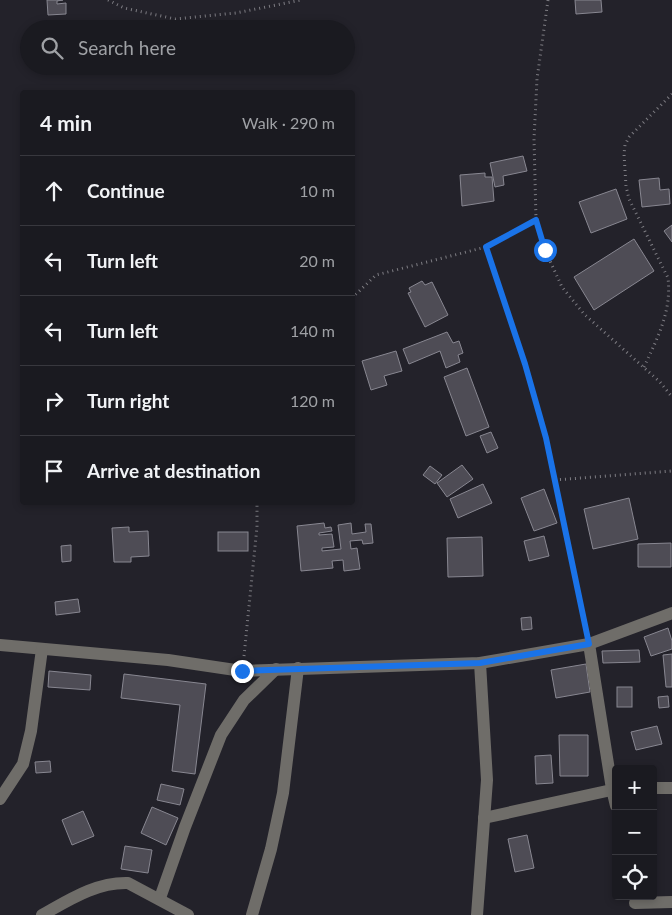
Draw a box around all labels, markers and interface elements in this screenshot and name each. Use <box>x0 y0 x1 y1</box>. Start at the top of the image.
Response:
search box <box>20 20 355 75</box>
icon: search <box>38 34 66 62</box>
text: Search here <box>78 36 176 59</box>
text: 4 min <box>40 110 92 135</box>
text: Walk · 290 m <box>242 113 335 132</box>
icon: ahead <box>40 177 68 205</box>
text: Continue <box>87 179 165 202</box>
text: 10 m <box>299 181 335 200</box>
route start <box>534 239 557 262</box>
icon: left <box>40 247 68 275</box>
text: Turn left <box>87 249 158 272</box>
text: 20 m <box>299 251 335 270</box>
icon: left <box>40 317 68 345</box>
text: Turn left <box>87 319 158 342</box>
text: 140 m <box>290 321 335 340</box>
icon: right <box>40 387 68 415</box>
text: Turn right <box>87 389 169 412</box>
text: 120 m <box>290 391 335 410</box>
icon: arrive <box>40 457 68 485</box>
text: Arrive at destination <box>87 459 260 482</box>
route end <box>231 660 254 683</box>
map controls <box>612 765 657 900</box>
button: + <box>612 765 657 810</box>
button: − <box>612 810 657 855</box>
button: locate <box>612 855 657 900</box>

